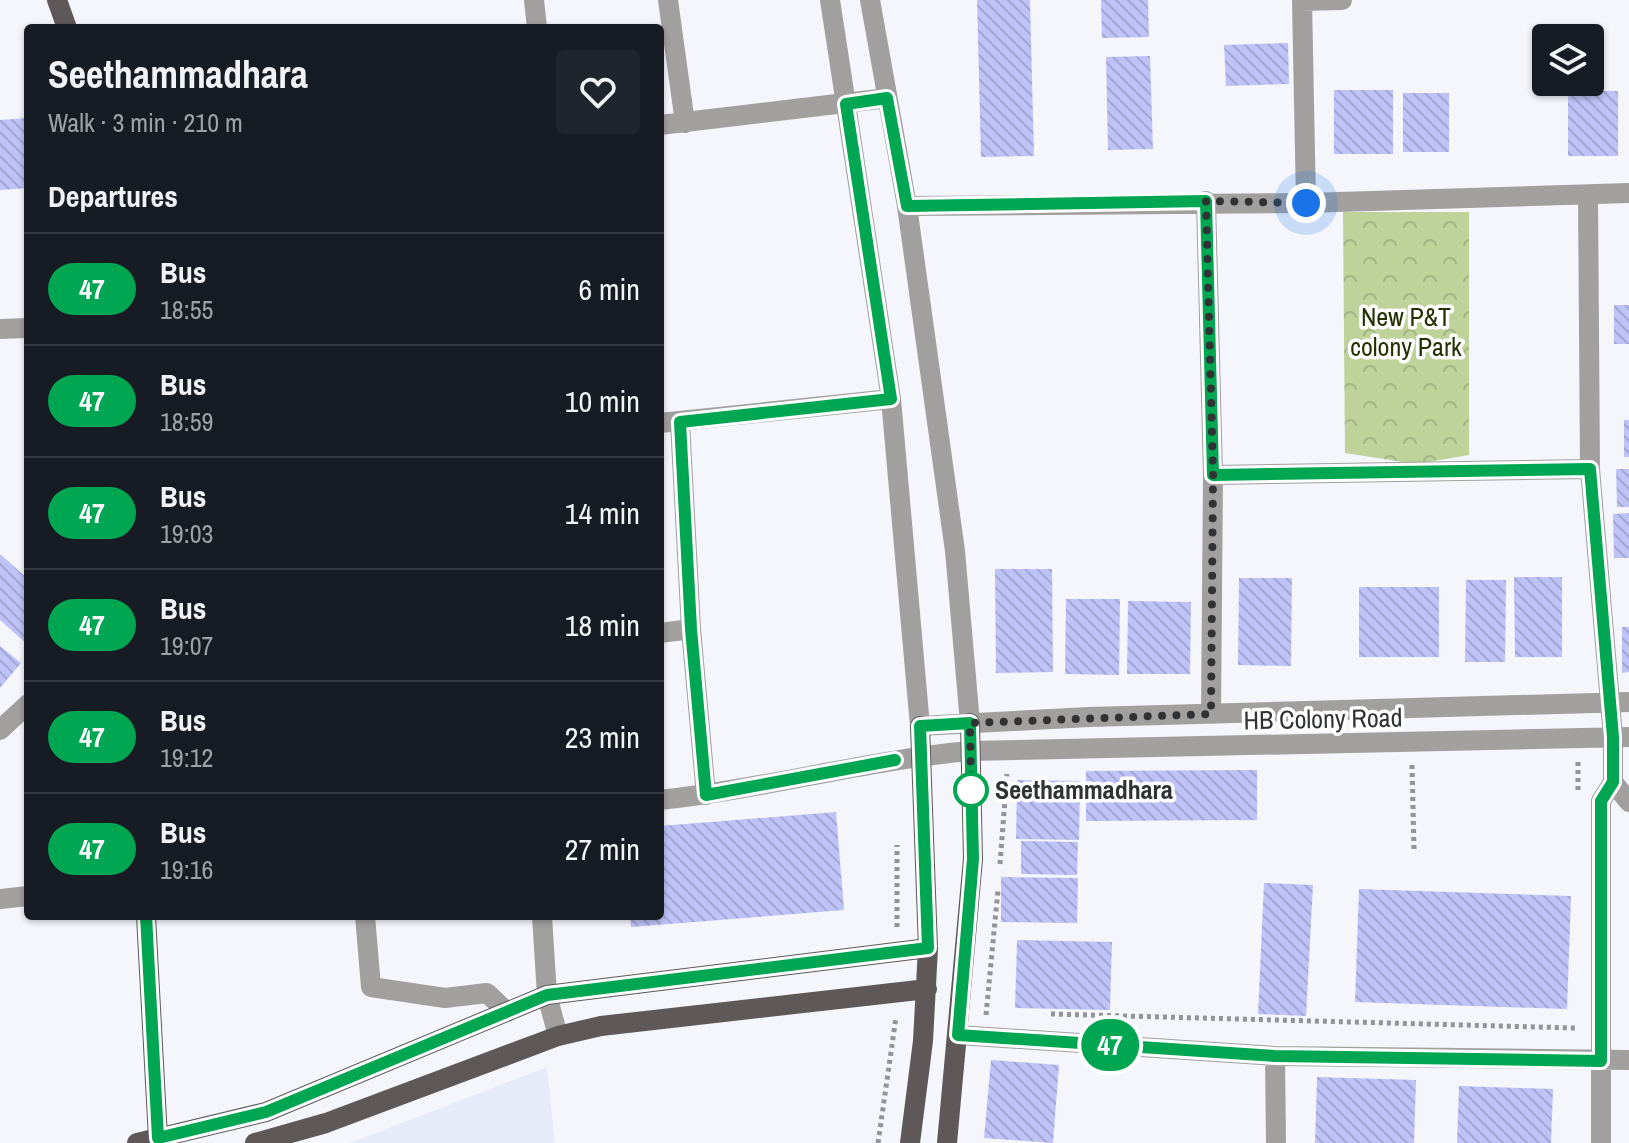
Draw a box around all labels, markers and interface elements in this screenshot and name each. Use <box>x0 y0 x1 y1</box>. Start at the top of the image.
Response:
map controls <box>1532 24 1604 96</box>
button: layers <box>1532 24 1604 96</box>
text: Seethammadhara <box>48 49 308 100</box>
button: heart <box>556 50 640 134</box>
text: Walk · 3 min · 210 m <box>48 105 243 140</box>
text: Departures <box>48 176 178 216</box>
your location <box>1286 183 1326 223</box>
text: Bus <box>160 252 206 292</box>
text: 6 min <box>578 269 640 309</box>
text: 47 <box>79 270 105 308</box>
text: 18:55 <box>160 292 213 327</box>
park label: New P&T colony Park <box>1350 299 1462 364</box>
text: Bus <box>160 364 206 404</box>
text: 10 min <box>565 381 640 421</box>
text: 47 <box>79 382 105 420</box>
text: 18:59 <box>160 404 213 439</box>
text: Bus <box>160 476 206 516</box>
text: 14 min <box>565 493 640 533</box>
text: 47 <box>79 494 105 532</box>
text: 19:03 <box>160 516 213 551</box>
text: Bus <box>160 588 206 628</box>
text: 18 min <box>565 605 640 645</box>
text: 47 <box>79 606 105 644</box>
text: 19:07 <box>160 628 213 663</box>
text: Bus <box>160 700 206 740</box>
street label: HB Colony Road <box>1243 700 1403 737</box>
text: 23 min <box>565 717 640 757</box>
text: 47 <box>79 718 105 756</box>
text: 19:12 <box>160 740 213 775</box>
place label: Seethammadhara <box>995 772 1173 807</box>
marker: Seethammadhara <box>954 773 988 807</box>
text: Bus <box>160 812 206 852</box>
text: 27 min <box>565 829 640 869</box>
text: 47 <box>79 830 105 868</box>
text: 19:16 <box>160 852 213 887</box>
line badge: 47 <box>1074 1019 1146 1071</box>
text: 47 <box>1097 1026 1123 1064</box>

